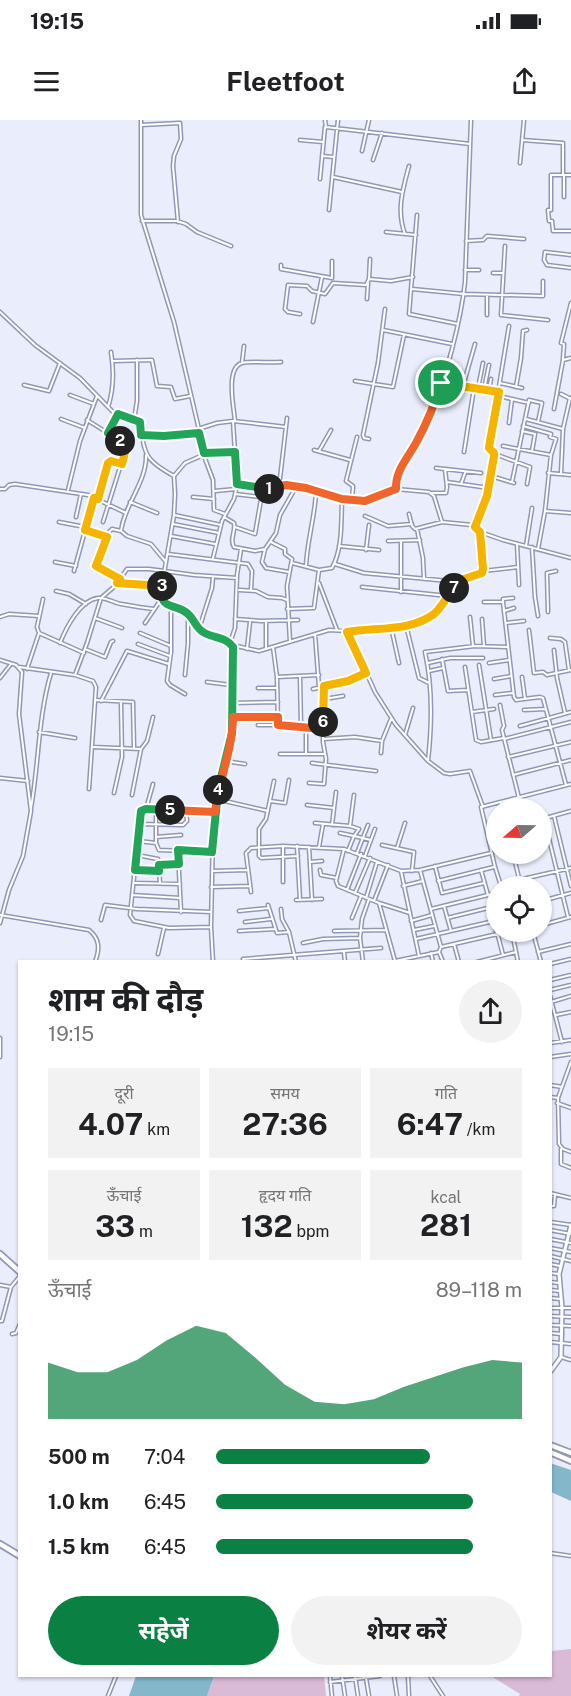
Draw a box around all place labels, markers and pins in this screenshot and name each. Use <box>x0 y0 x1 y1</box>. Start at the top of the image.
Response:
pin <box>415 357 466 408</box>
pin: 2 <box>105 426 135 456</box>
pin: 1 <box>254 474 284 504</box>
pin: 3 <box>147 571 177 601</box>
pin: 7 <box>439 573 469 603</box>
pin: 6 <box>308 707 338 737</box>
pin: 4 <box>203 775 233 805</box>
pin: 5 <box>155 795 185 825</box>

